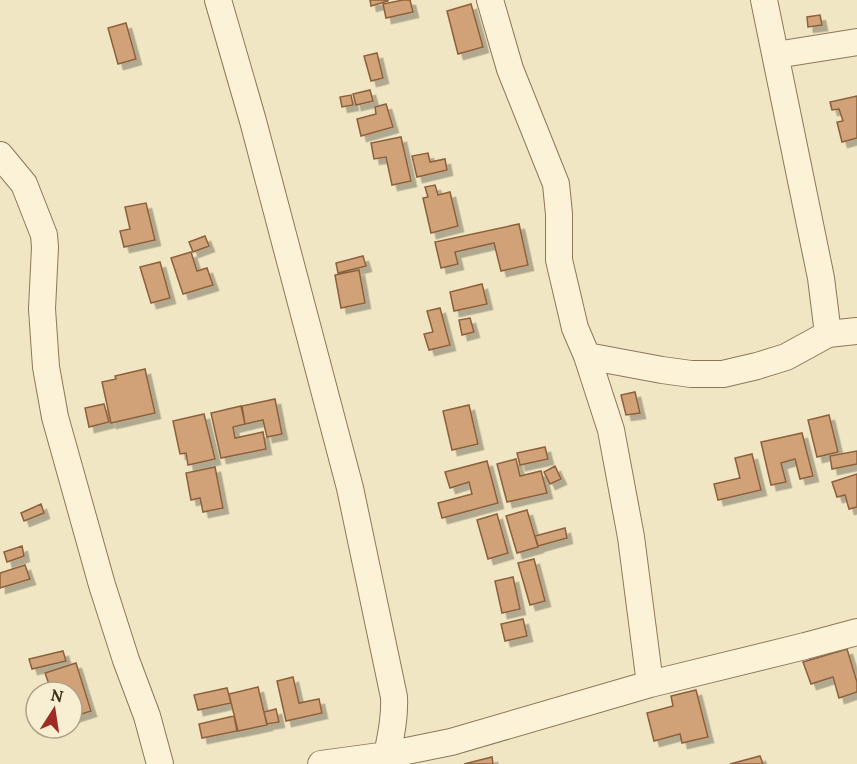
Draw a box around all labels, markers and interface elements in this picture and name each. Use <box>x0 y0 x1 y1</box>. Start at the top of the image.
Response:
north arrow <box>24 680 84 740</box>
text: N <box>49 684 65 706</box>

